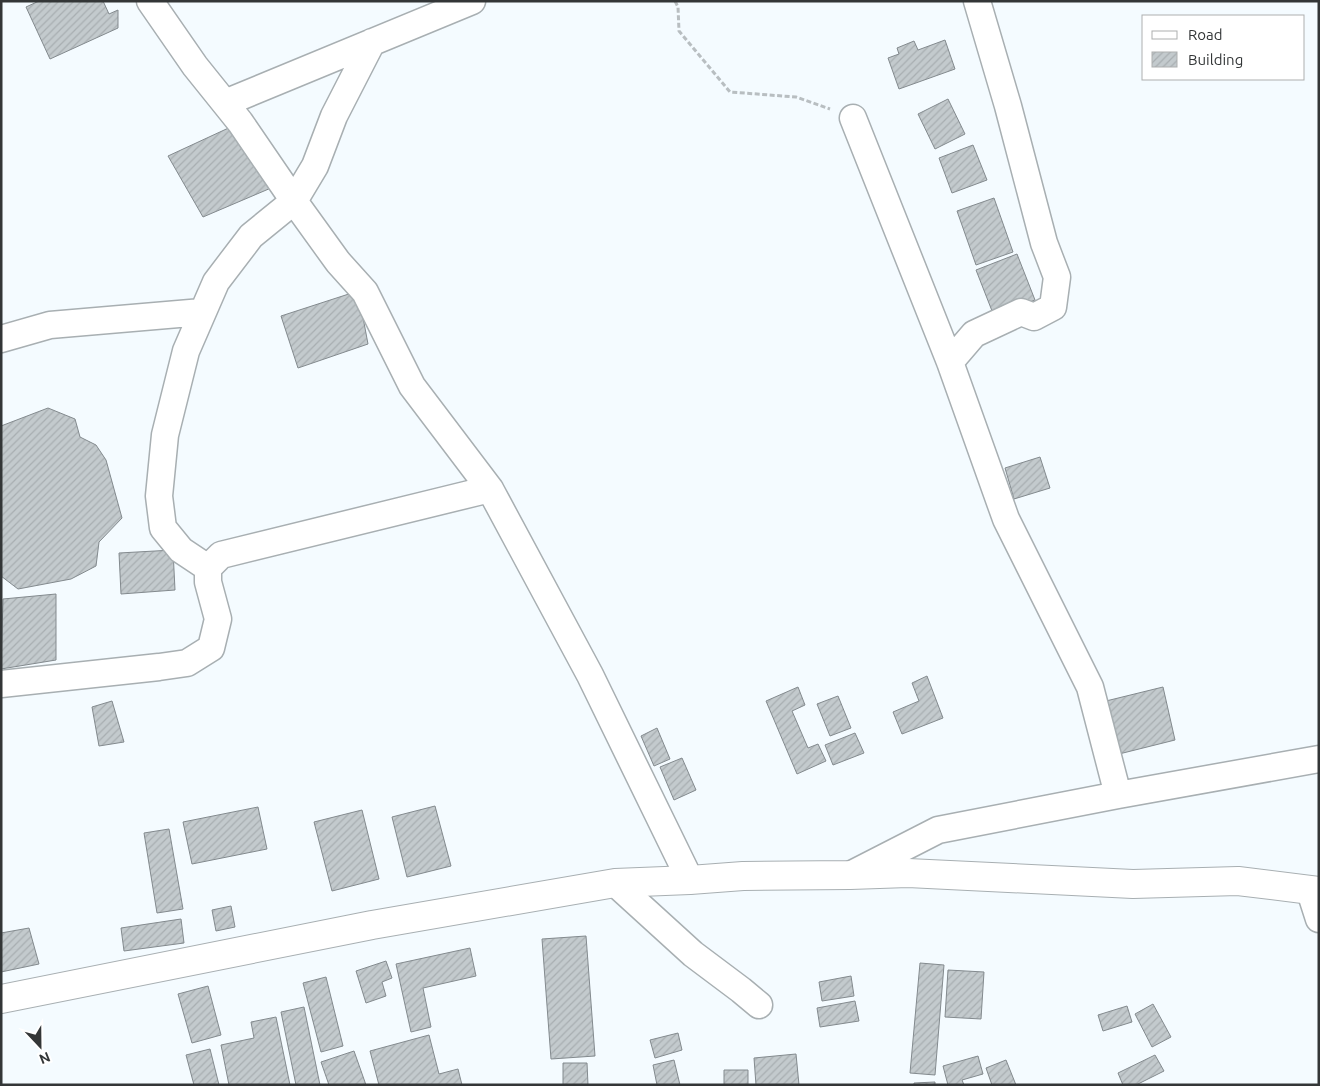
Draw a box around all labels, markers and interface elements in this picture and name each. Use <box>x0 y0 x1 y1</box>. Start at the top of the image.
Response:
legend <box>1142 15 1305 80</box>
text: Road <box>1188 26 1223 43</box>
text: Building <box>1188 51 1243 68</box>
north arrow <box>15 1021 65 1071</box>
text: N <box>37 1049 53 1067</box>

